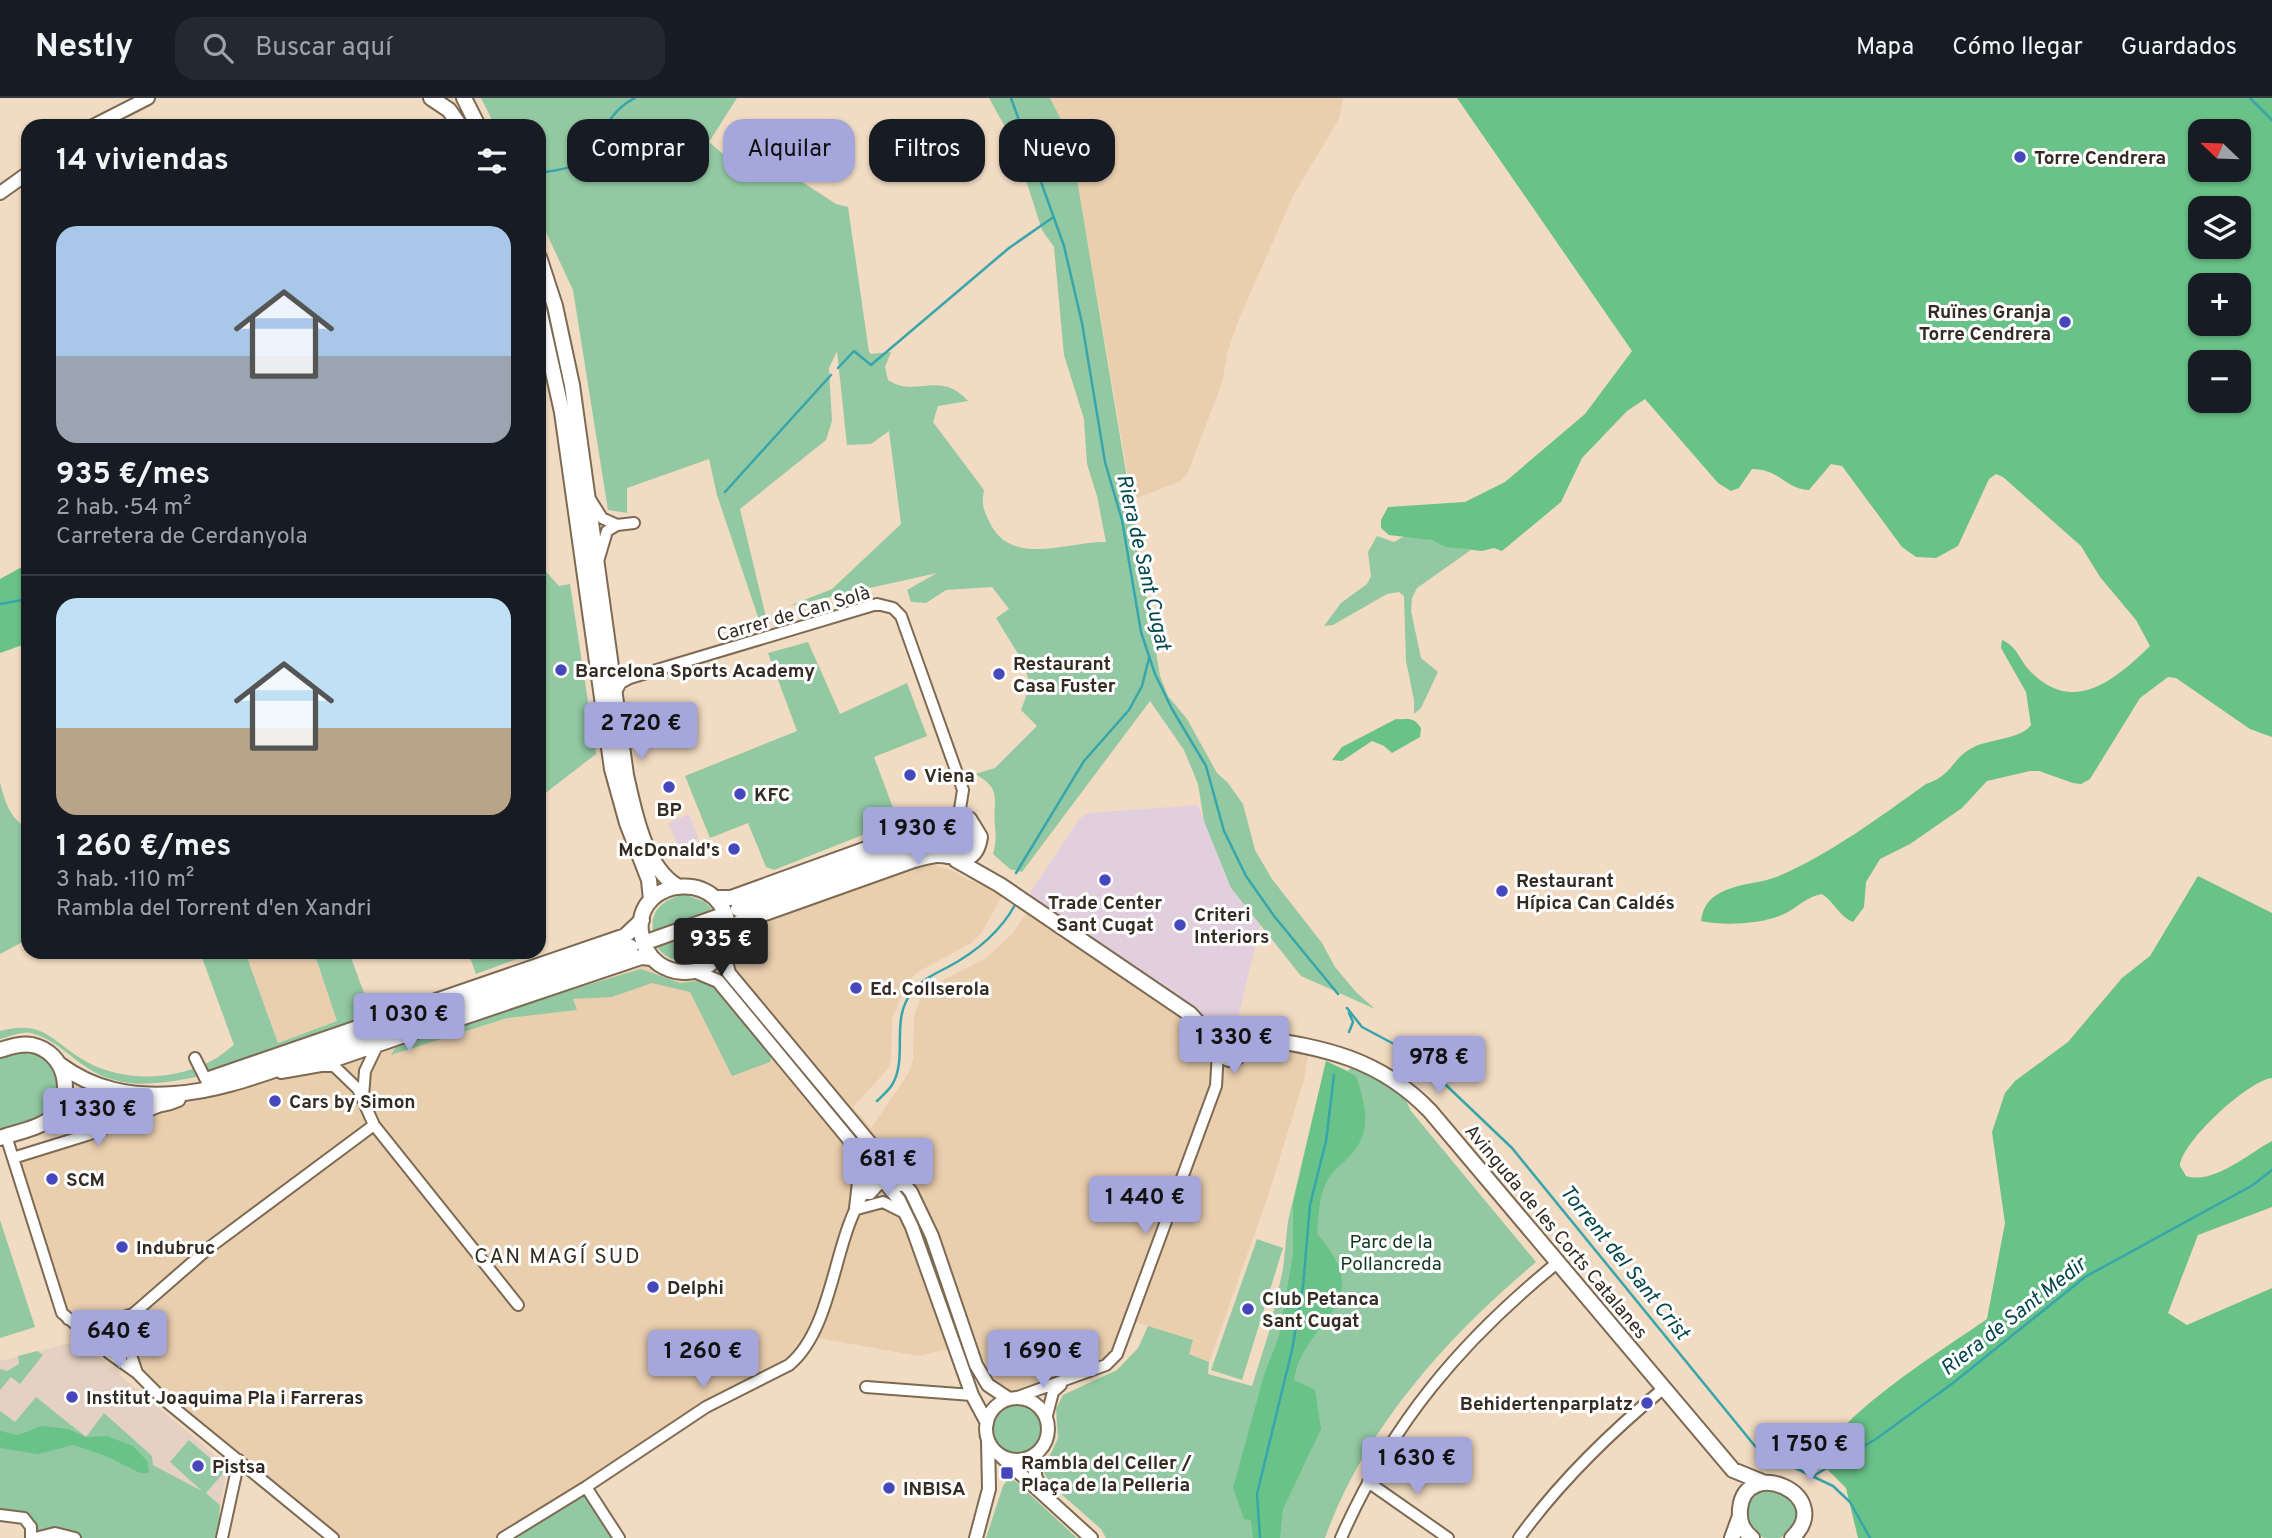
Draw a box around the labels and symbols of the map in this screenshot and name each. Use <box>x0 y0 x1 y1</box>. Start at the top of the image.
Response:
north arrow <box>2188 119 2250 182</box>
place label: Torre Cendrera <box>2034 147 2166 171</box>
marker: Torre Cendrera <box>2012 149 2028 165</box>
place label: Ruïnes Granja Torre Cendrera <box>1919 301 2051 347</box>
marker: Ruïnes Granja Torre Cendrera <box>2057 314 2073 330</box>
water label: Riera de Sant Cugat <box>1109 472 1176 654</box>
street label: Carrer de Can Solà <box>714 582 873 648</box>
place label: Restaurant Casa Fuster <box>1013 653 1116 699</box>
place label: Barcelona Sports Academy <box>575 660 815 684</box>
marker: Barcelona Sports Academy <box>553 662 569 678</box>
marker: Restaurant Casa Fuster <box>991 666 1007 682</box>
pin: 2 720 € <box>576 702 706 762</box>
place label: Viena <box>924 765 975 789</box>
marker: Viena <box>902 767 918 783</box>
marker: BP <box>661 779 677 795</box>
place label: KFC <box>754 784 790 808</box>
marker: KFC <box>732 786 748 802</box>
place label: BP <box>656 799 682 823</box>
pin: 1 930 € <box>853 808 983 867</box>
place label: McDonald's <box>618 839 720 863</box>
marker: McDonald's <box>726 841 742 857</box>
place label: Restaurant Hípica Can Caldés <box>1516 870 1675 916</box>
marker: Trade Center Sant Cugat <box>1097 872 1113 888</box>
marker: Restaurant Hípica Can Caldés <box>1494 883 1510 899</box>
place label: Trade Center Sant Cugat <box>1048 892 1162 938</box>
place label: Criteri Interiors <box>1194 904 1269 950</box>
marker: Criteri Interiors <box>1172 917 1188 933</box>
pin: 935 € <box>672 918 770 978</box>
place label: Ed. Collserola <box>870 978 990 1002</box>
marker: Ed. Collserola <box>848 980 864 996</box>
pin: 1 030 € <box>344 993 474 1053</box>
pin: 1 330 € <box>1169 1016 1299 1076</box>
pin: 978 € <box>1390 1037 1488 1096</box>
pin: 1 330 € <box>33 1088 163 1148</box>
place label: Cars by Simon <box>289 1091 416 1115</box>
marker: Cars by Simon <box>267 1093 283 1109</box>
street label: Avinguda de les Corts Catalanes <box>1459 1120 1652 1344</box>
pin: 681 € <box>839 1138 937 1198</box>
place label: SCM <box>66 1169 105 1193</box>
marker: SCM <box>44 1171 60 1187</box>
pin: 1 440 € <box>1080 1176 1210 1236</box>
water label: Torrent del Sant Crist <box>1553 1180 1696 1347</box>
park label: Parc de la Pollancreda <box>1340 1231 1442 1277</box>
place label: Indubruc <box>136 1237 215 1261</box>
marker: Indubruc <box>114 1239 130 1255</box>
district label: CAN MAGÍ SUD <box>474 1243 642 1271</box>
water label: Riera de Sant Medir <box>1936 1251 2094 1383</box>
place label: Delphi <box>667 1277 724 1301</box>
marker: Delphi <box>645 1279 661 1295</box>
place label: Club Petanca Sant Cugat <box>1262 1288 1379 1334</box>
marker: Club Petanca Sant Cugat <box>1240 1301 1256 1317</box>
pin: 640 € <box>70 1310 168 1370</box>
pin: 1 260 € <box>638 1330 768 1390</box>
pin: 1 690 € <box>978 1330 1108 1390</box>
place label: Institut Joaquima Pla i Farreras <box>86 1387 364 1411</box>
marker: Institut Joaquima Pla i Farreras <box>64 1389 80 1405</box>
place label: Behidertenparplatz <box>1460 1393 1633 1417</box>
marker: Behidertenparplatz <box>1639 1395 1655 1411</box>
pin: 1 750 € <box>1745 1424 1875 1483</box>
pin: 1 630 € <box>1352 1438 1482 1497</box>
place label: Rambla del Celler / Plaça de la Pelleria <box>1021 1452 1192 1498</box>
place label: Pistsa <box>212 1456 266 1480</box>
marker: Pistsa <box>190 1458 206 1474</box>
marker: Rambla del Celler / Plaça de la Pelleria <box>999 1465 1015 1481</box>
place label: INBISA <box>903 1478 966 1502</box>
marker: INBISA <box>881 1480 897 1496</box>

